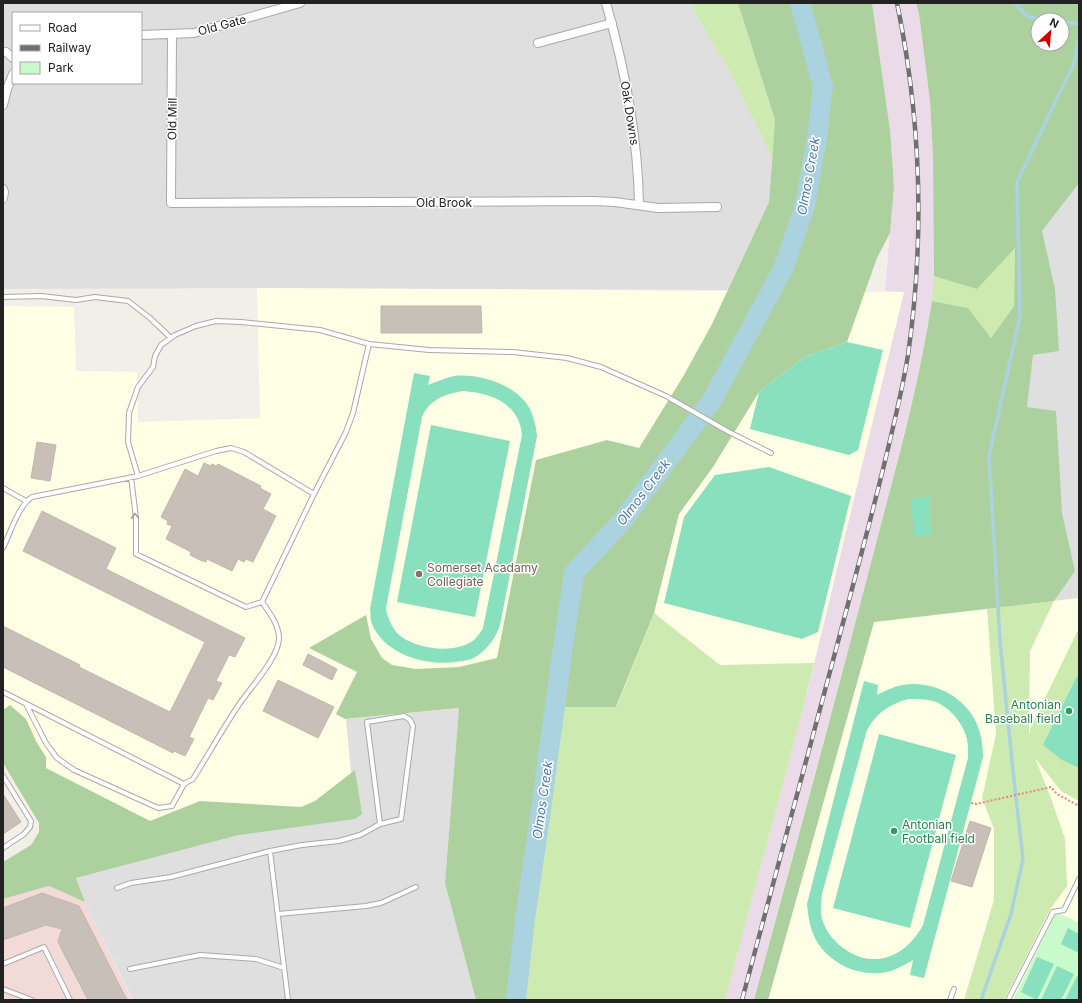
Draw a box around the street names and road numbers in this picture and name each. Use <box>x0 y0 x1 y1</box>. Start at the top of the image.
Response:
street label: Old Gate <box>196 11 248 39</box>
street label: Oak Downs <box>618 80 642 146</box>
street label: Old Mill <box>164 98 180 140</box>
street label: Old Brook <box>416 195 472 210</box>

